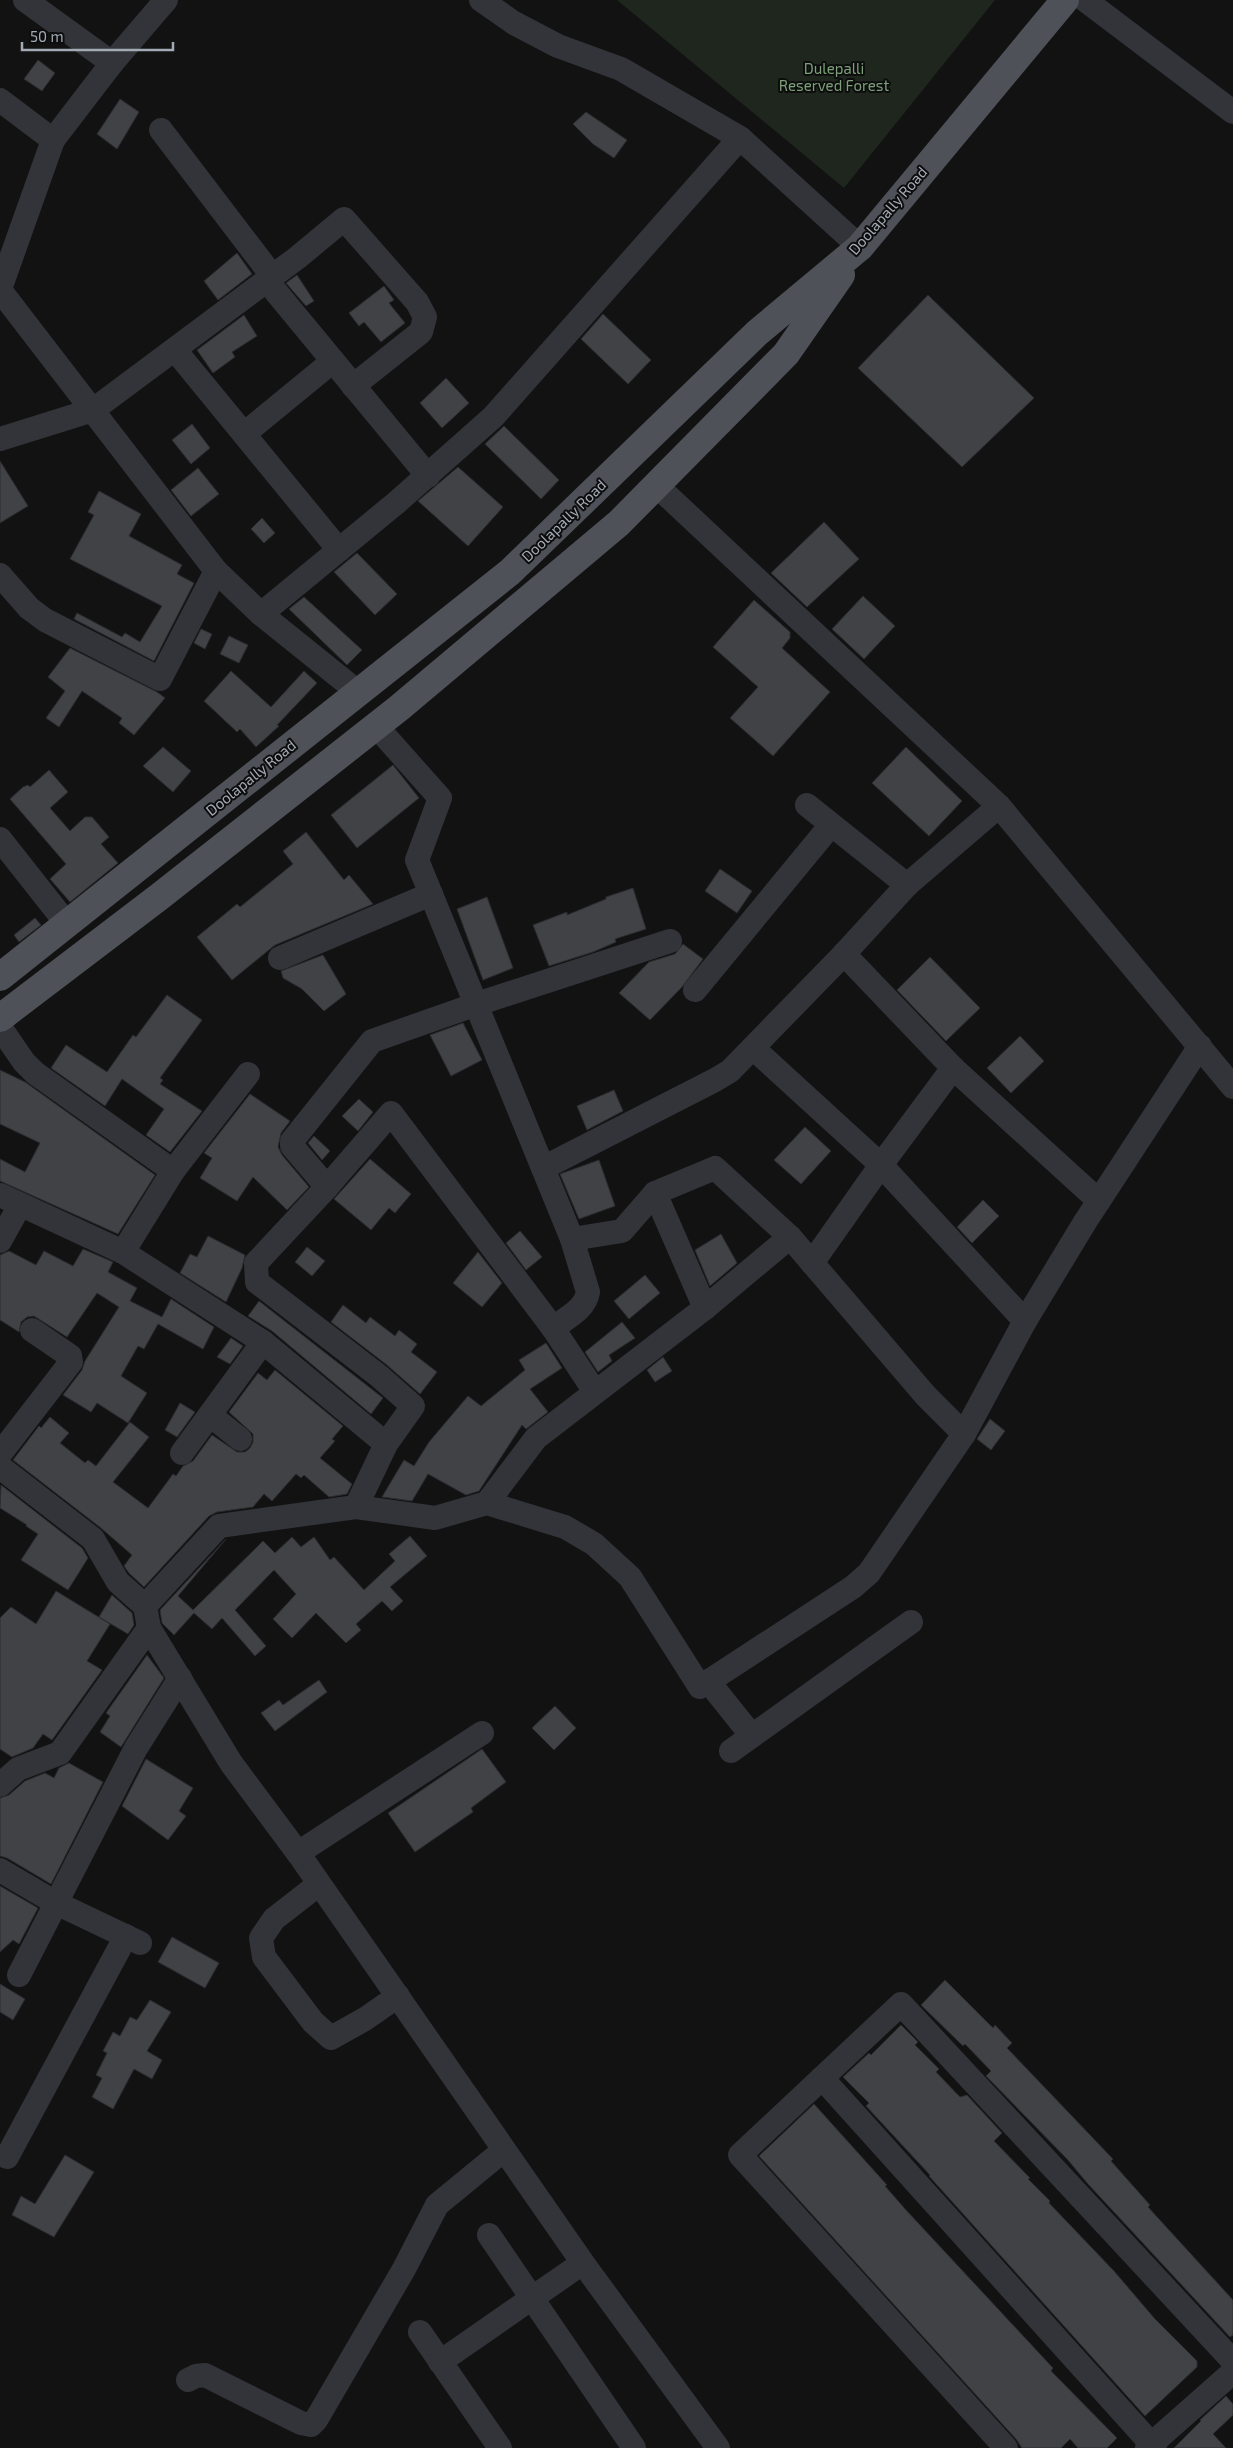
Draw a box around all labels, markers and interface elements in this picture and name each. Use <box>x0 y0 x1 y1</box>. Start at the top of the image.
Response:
scale bar <box>22 20 174 52</box>
text: 50 m <box>30 27 64 45</box>
park label: Dulepalli Reserved Forest <box>779 59 889 94</box>
street label: Doolapally Road <box>844 163 930 258</box>
street label: Doolapally Road <box>517 475 609 565</box>
street label: Doolapally Road <box>202 735 299 819</box>

